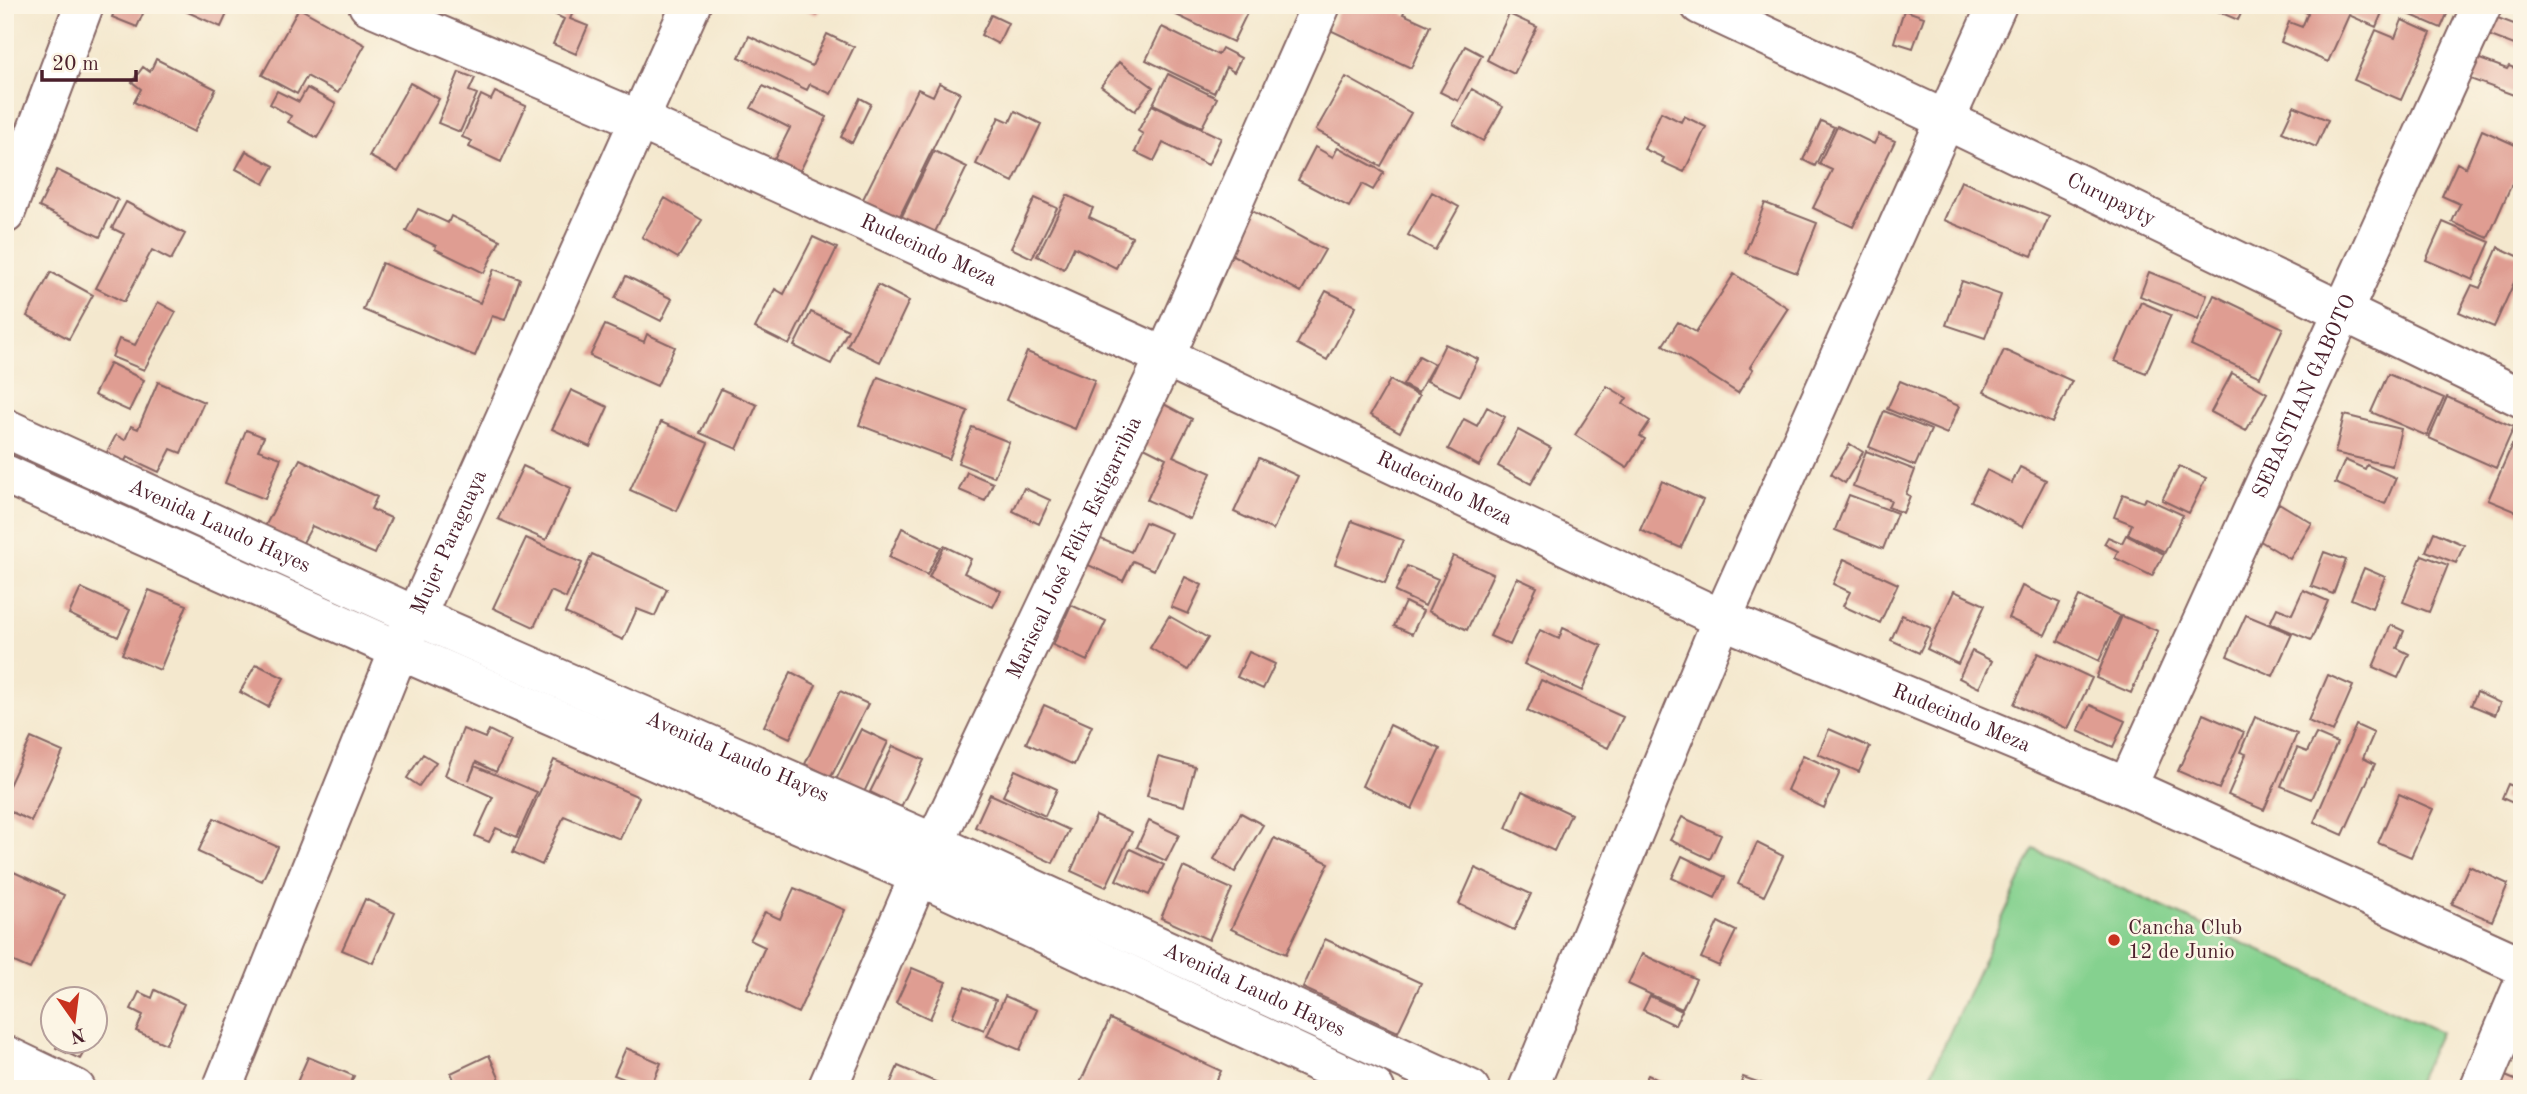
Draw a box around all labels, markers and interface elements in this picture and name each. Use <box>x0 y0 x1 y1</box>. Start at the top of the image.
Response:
scale bar <box>42 38 136 82</box>
text: 20 m <box>52 54 99 75</box>
street label: Curupayty <box>2064 169 2159 230</box>
street label: Rudecindo Meza <box>857 211 1000 290</box>
street label: SEBASTIAN GABOTO <box>2249 291 2360 501</box>
street label: Mariscal José Félix Estigarribia <box>1003 414 1146 682</box>
street label: Rudecindo Meza <box>1373 448 1515 529</box>
street label: Mujer Paraguaya <box>408 467 491 618</box>
street label: Avenida Laudo Hayes <box>126 476 314 577</box>
street label: Rudecindo Meza <box>1889 680 2033 756</box>
street label: Avenida Laudo Hayes <box>643 708 832 806</box>
place label: Cancha Club 12 de Junio <box>2128 918 2242 963</box>
marker: Cancha Club 12 de Junio <box>2106 932 2122 948</box>
street label: Avenida Laudo Hayes <box>1160 939 1348 1041</box>
north arrow <box>38 986 108 1056</box>
text: N <box>68 1023 87 1045</box>

